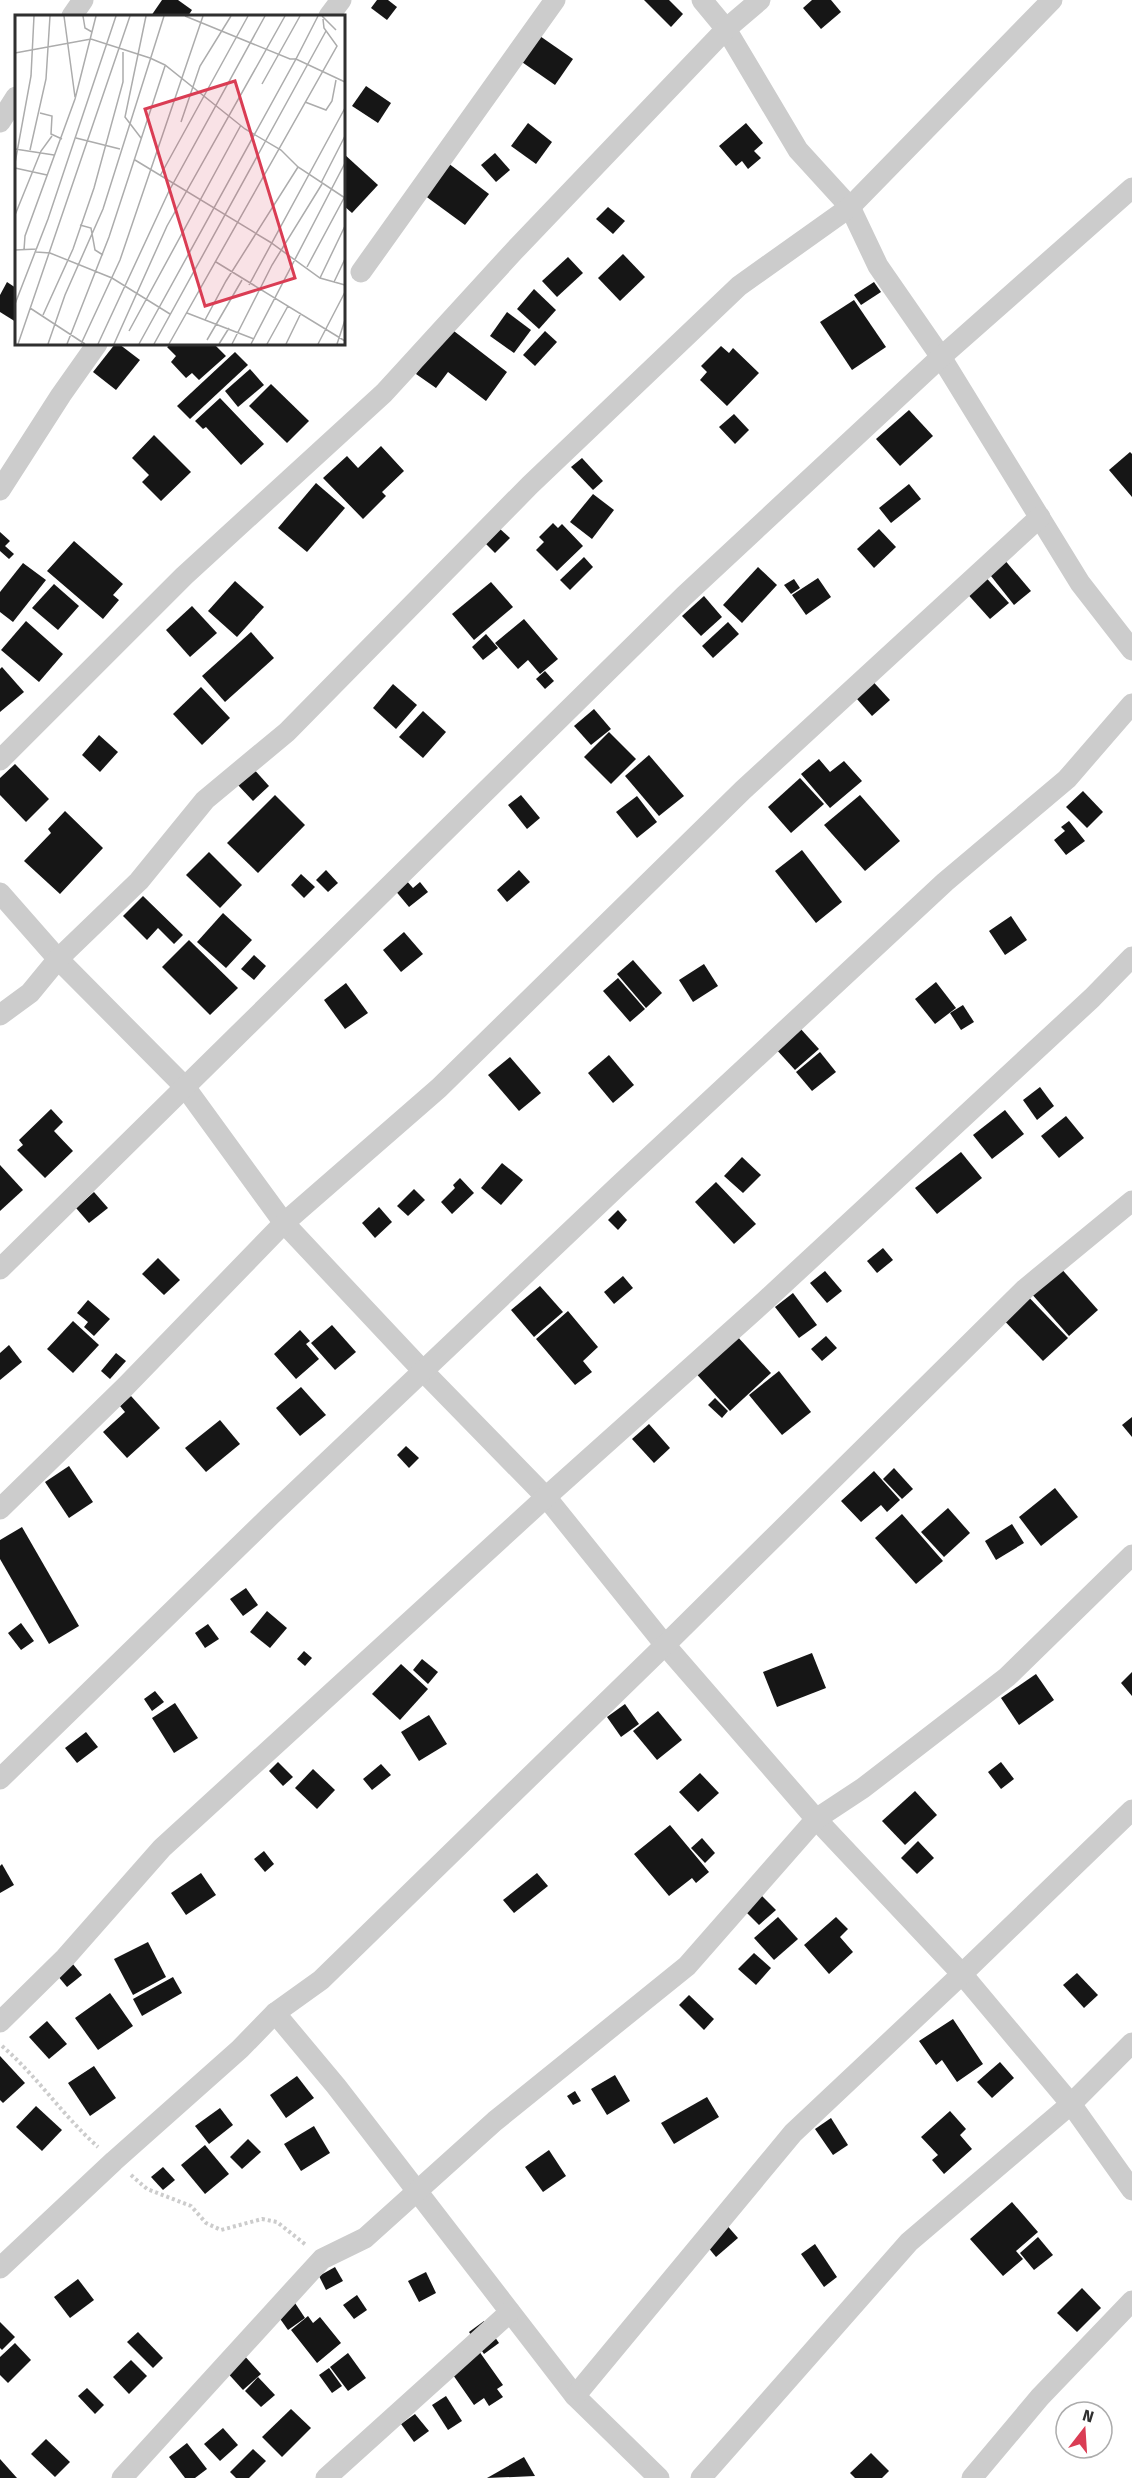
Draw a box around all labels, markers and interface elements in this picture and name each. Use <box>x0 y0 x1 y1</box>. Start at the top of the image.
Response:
inset map <box>15 15 345 345</box>
north arrow <box>1054 2400 1114 2460</box>
text: N <box>1080 2405 1096 2427</box>

